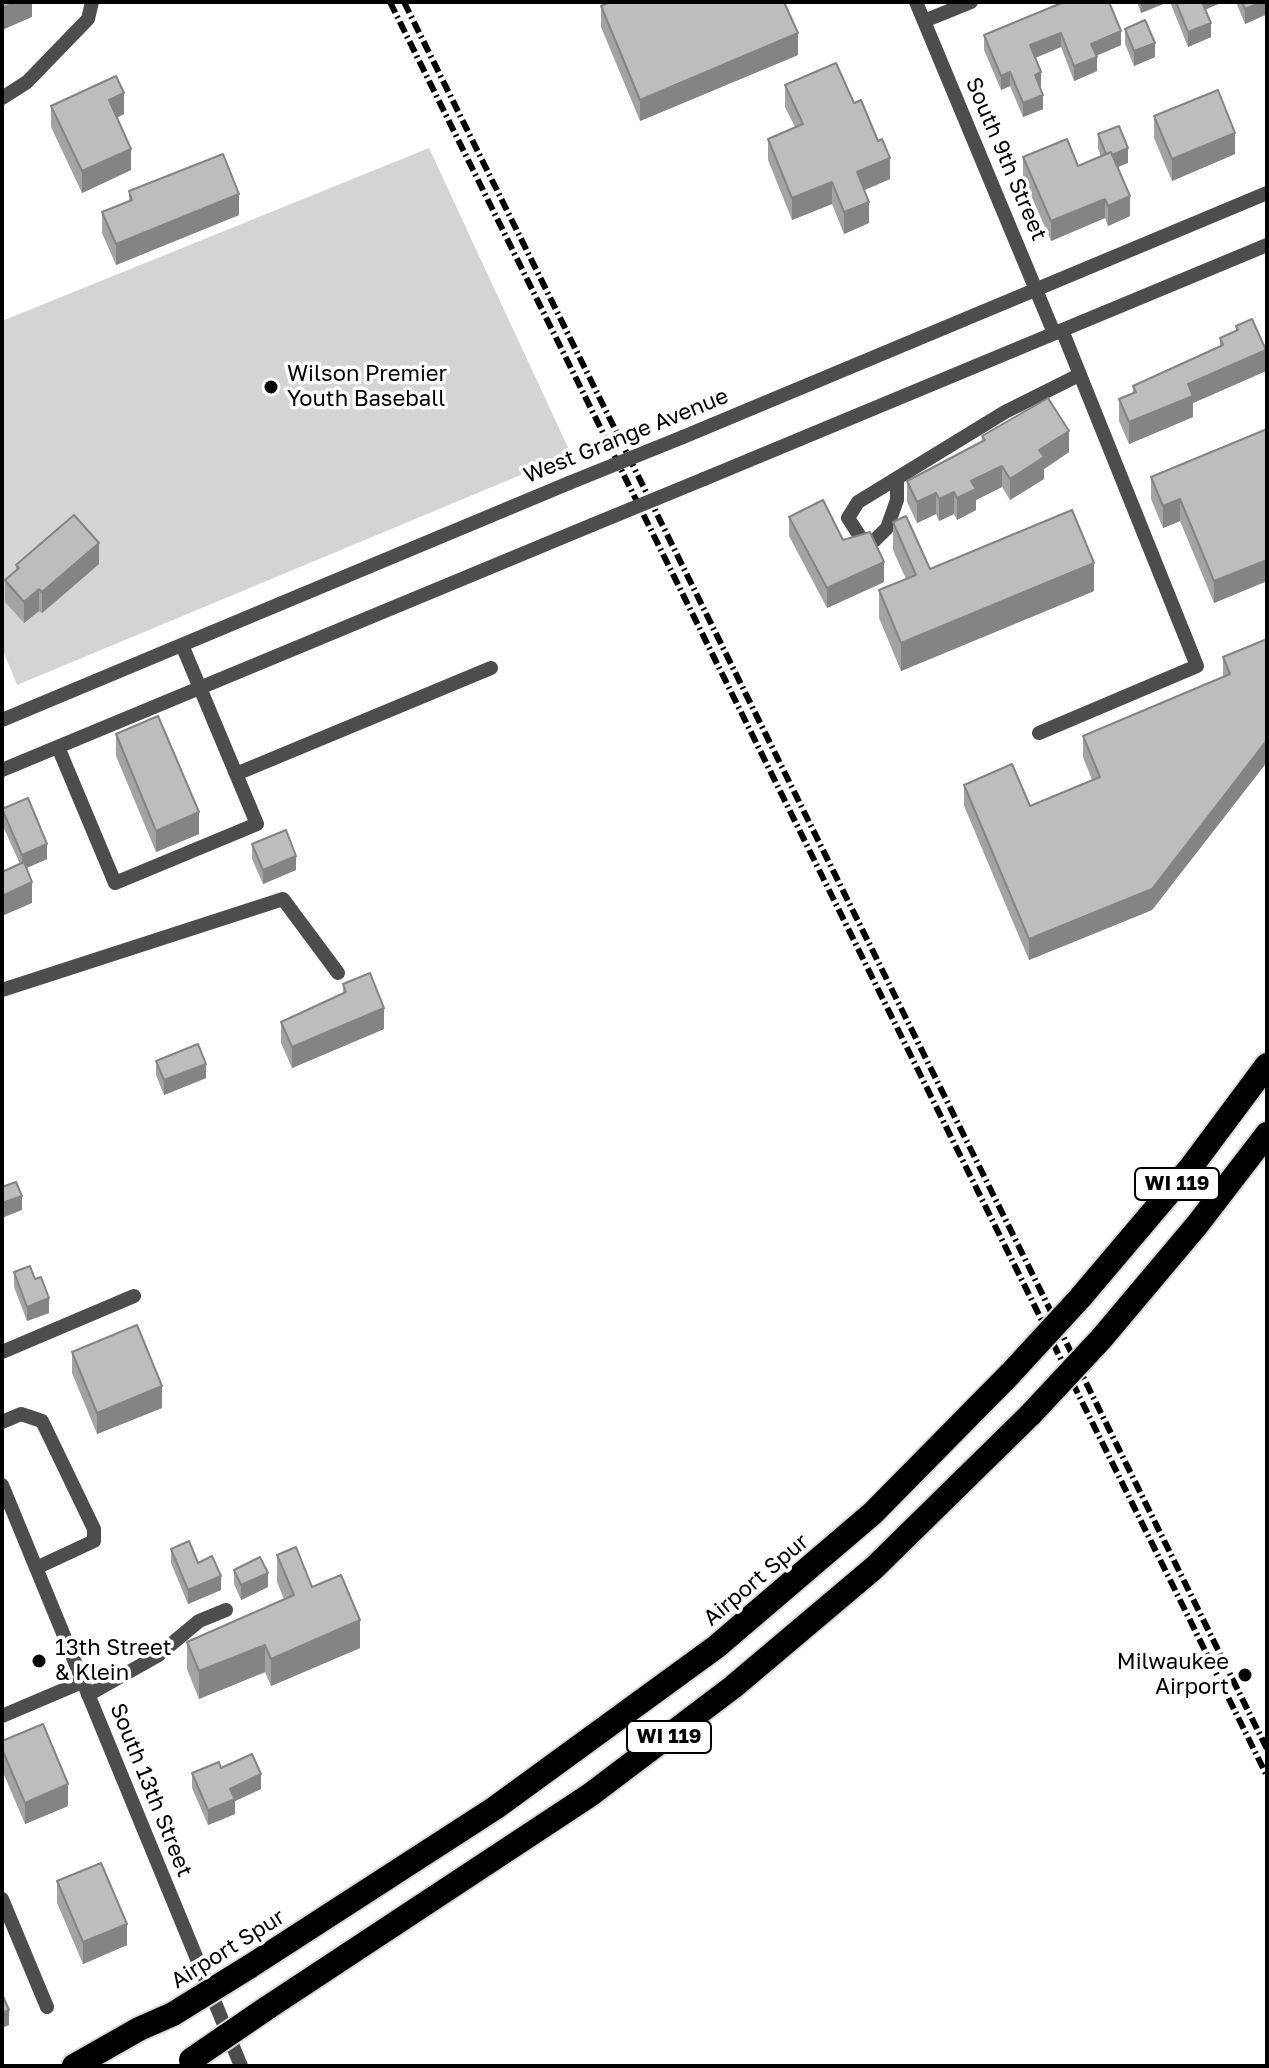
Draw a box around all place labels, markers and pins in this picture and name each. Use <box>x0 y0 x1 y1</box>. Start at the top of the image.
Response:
place label: Wilson Premier Youth Baseball <box>287 361 447 412</box>
marker: Wilson Premier Youth Baseball <box>262 378 280 396</box>
place label: 13th Street & Klein <box>55 1635 171 1686</box>
place label: Milwaukee Airport <box>1117 1649 1229 1700</box>
marker: 13th Street & Klein <box>30 1652 48 1670</box>
marker: Milwaukee Airport <box>1236 1666 1254 1684</box>

